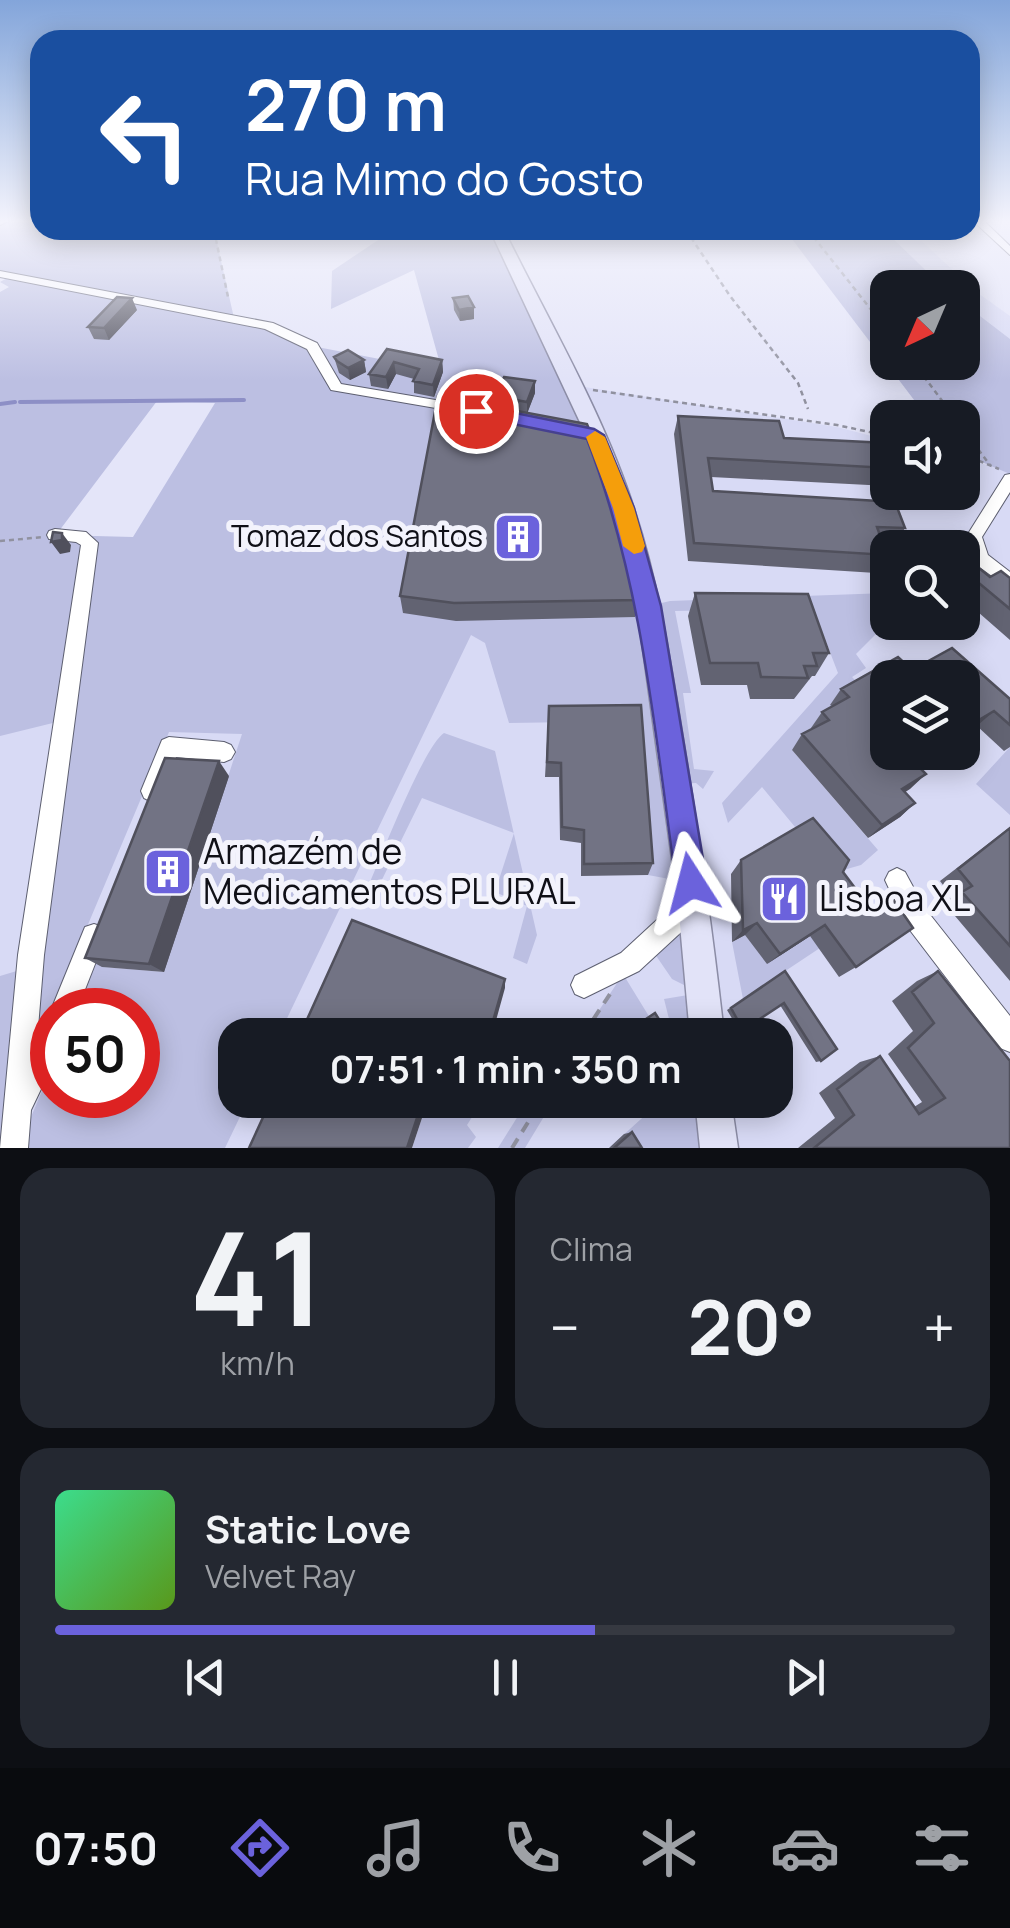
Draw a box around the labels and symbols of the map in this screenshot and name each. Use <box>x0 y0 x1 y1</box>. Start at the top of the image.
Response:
north arrow <box>870 270 980 380</box>
pin <box>434 369 519 454</box>
building icon: Tomaz dos Santos <box>492 511 544 563</box>
place label: Tomaz dos Santos <box>231 515 483 556</box>
place label: Armazém de Medicamentos PLURAL <box>203 827 576 915</box>
position arrow <box>639 831 743 935</box>
building icon: Armazém de Medicamentos PLURAL <box>142 846 194 898</box>
restaurant icon: Lisboa XL <box>758 873 810 925</box>
place label: Lisboa XL <box>819 874 970 922</box>
speed limit sign: 50 <box>30 988 160 1118</box>

